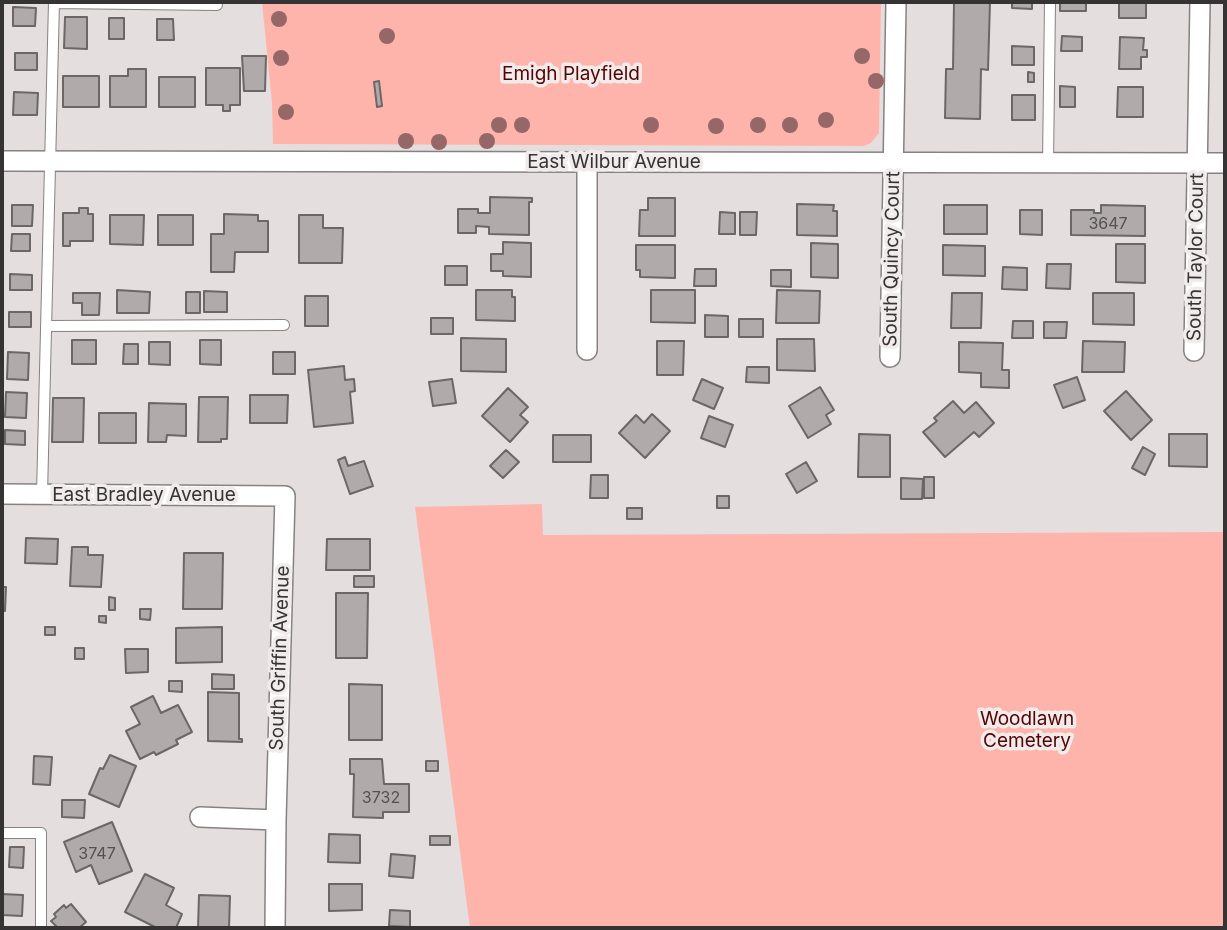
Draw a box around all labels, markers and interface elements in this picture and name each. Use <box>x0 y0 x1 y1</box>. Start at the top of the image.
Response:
park label: Emigh Playfield <box>502 63 640 85</box>
street label: East Wilbur Avenue <box>527 151 701 173</box>
street label: South Quincy Court <box>879 171 905 347</box>
street label: South Taylor Court <box>1183 173 1209 341</box>
house number: 3647 <box>1088 214 1128 234</box>
street label: East Bradley Avenue <box>52 484 236 506</box>
street label: South Griffin Avenue <box>265 565 295 751</box>
park label: Woodlawn Cemetery <box>980 708 1074 752</box>
house number: 3732 <box>362 788 400 808</box>
house number: 3747 <box>78 844 116 864</box>

